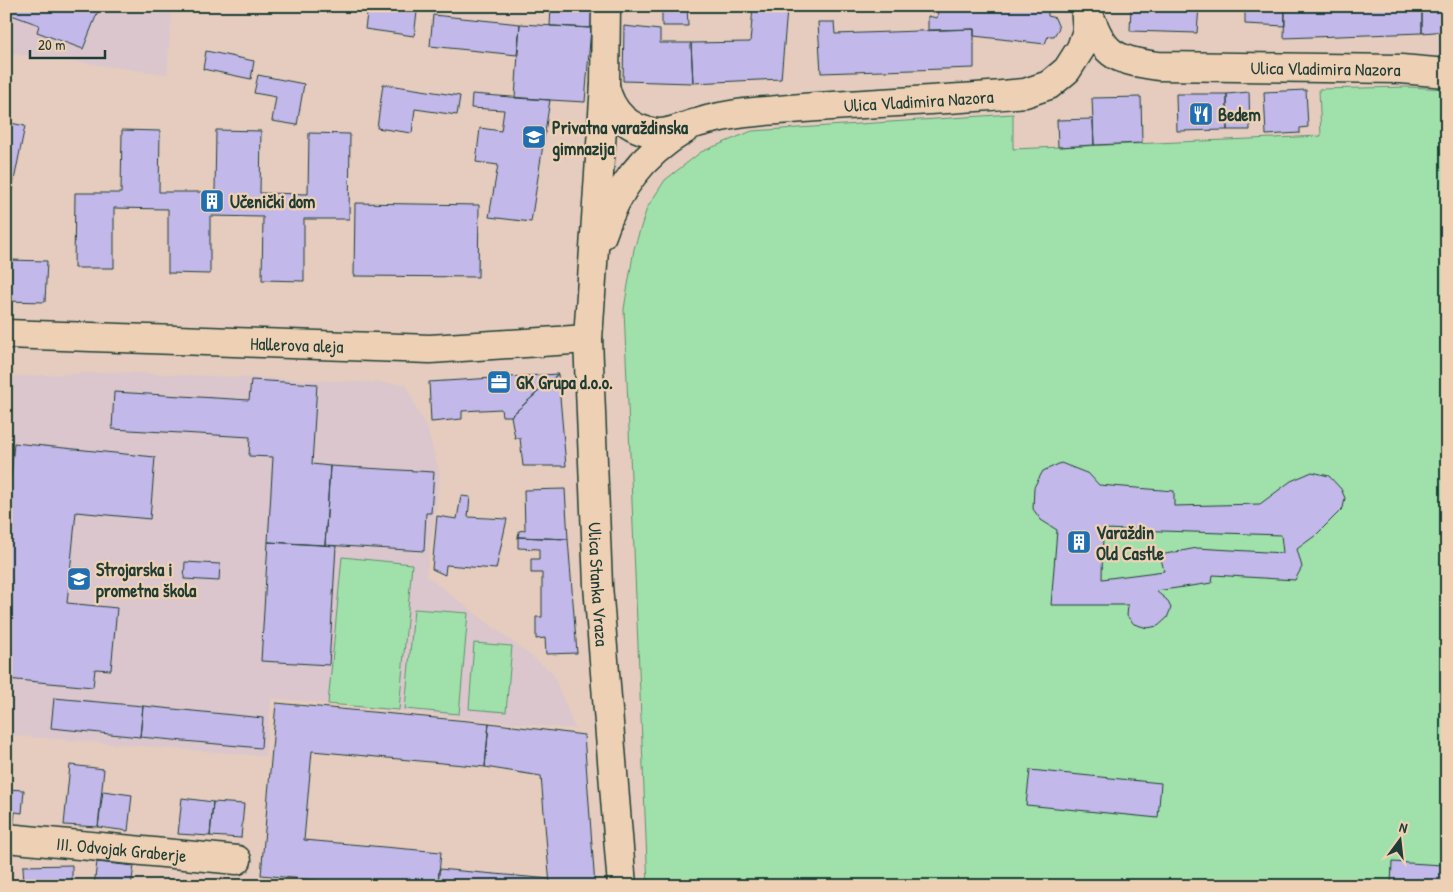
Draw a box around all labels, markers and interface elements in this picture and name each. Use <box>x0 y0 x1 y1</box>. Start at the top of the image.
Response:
scale bar <box>30 28 105 60</box>
text: 20 m <box>38 34 65 55</box>
street label: Ulica Vladimira Nazora <box>1250 55 1401 81</box>
street label: Ulica Vladimira Nazora <box>843 83 994 118</box>
restaurant icon: Bedem <box>1188 101 1214 127</box>
place label: Bedem <box>1218 102 1261 127</box>
place label: Privatna varaždinska gimnazija <box>552 115 689 162</box>
school or university icon: Privatna varaždinska gimnazija <box>521 124 547 150</box>
building icon: Učenički dom <box>199 188 225 214</box>
place label: Učenički dom <box>230 189 315 214</box>
street label: Hallerova aleja <box>250 330 344 358</box>
office icon: GK Grupa d.o.o. <box>486 369 512 395</box>
place label: GK Grupa d.o.o. <box>516 370 613 396</box>
place label: Varaždin Old Castle <box>1096 520 1165 566</box>
street label: Ulica Stanka Vraza <box>583 522 615 647</box>
building icon: Varaždin Old Castle <box>1066 529 1092 555</box>
place label: Strojarska i prometna škola <box>96 557 197 604</box>
school or university icon: Strojarska i prometna škola <box>66 566 92 592</box>
north arrow <box>1376 814 1426 864</box>
text: N <box>1397 817 1410 837</box>
street label: III. Odvojak Graberje <box>55 830 188 868</box>

